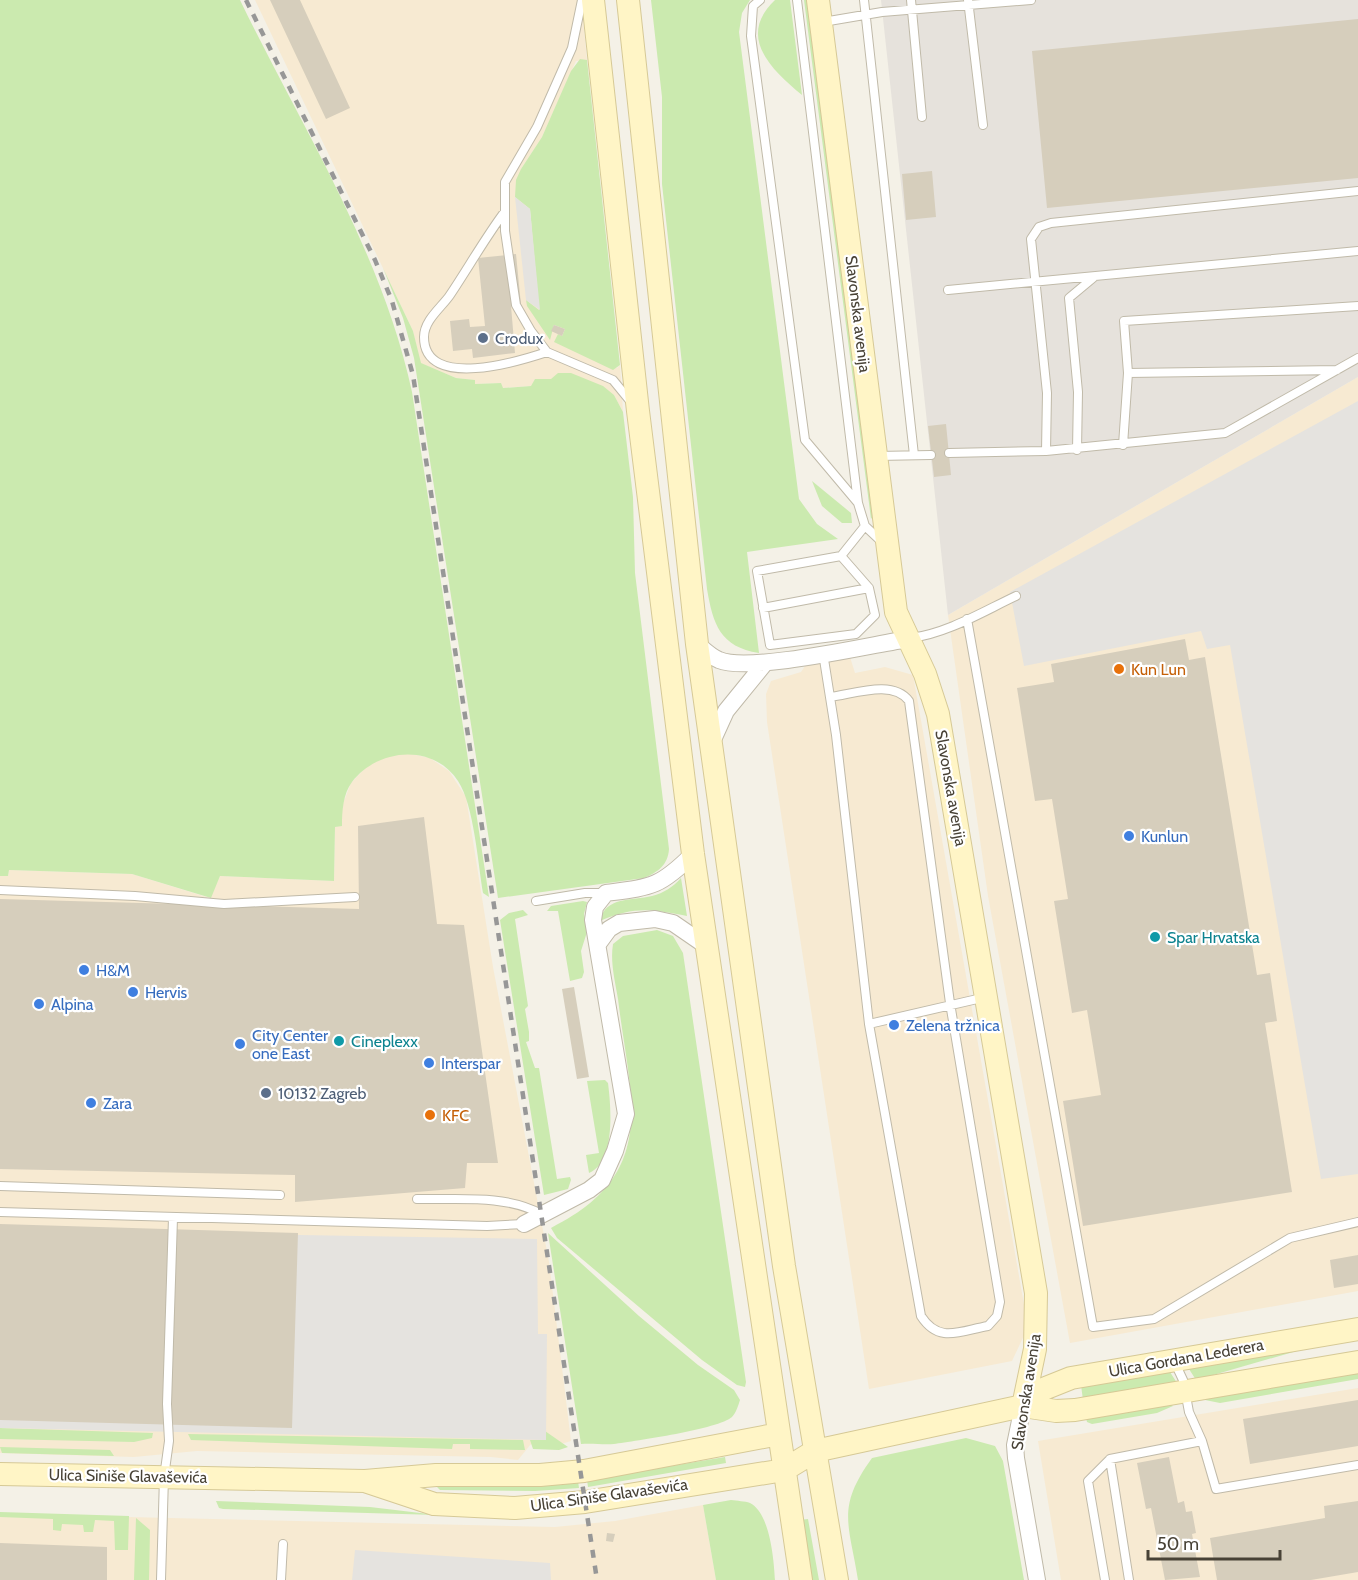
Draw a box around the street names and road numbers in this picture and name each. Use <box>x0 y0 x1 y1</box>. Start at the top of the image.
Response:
street label: Slavonska avenija <box>841 254 875 374</box>
street label: Slavonska avenija <box>931 728 971 848</box>
street label: Slavonska avenija <box>1007 1332 1045 1452</box>
street label: Ulica Gordana Lederera <box>1107 1335 1265 1381</box>
street label: Ulica Siniše Glavaševića <box>48 1465 208 1487</box>
street label: Ulica Siniše Glavaševića <box>529 1475 689 1515</box>

